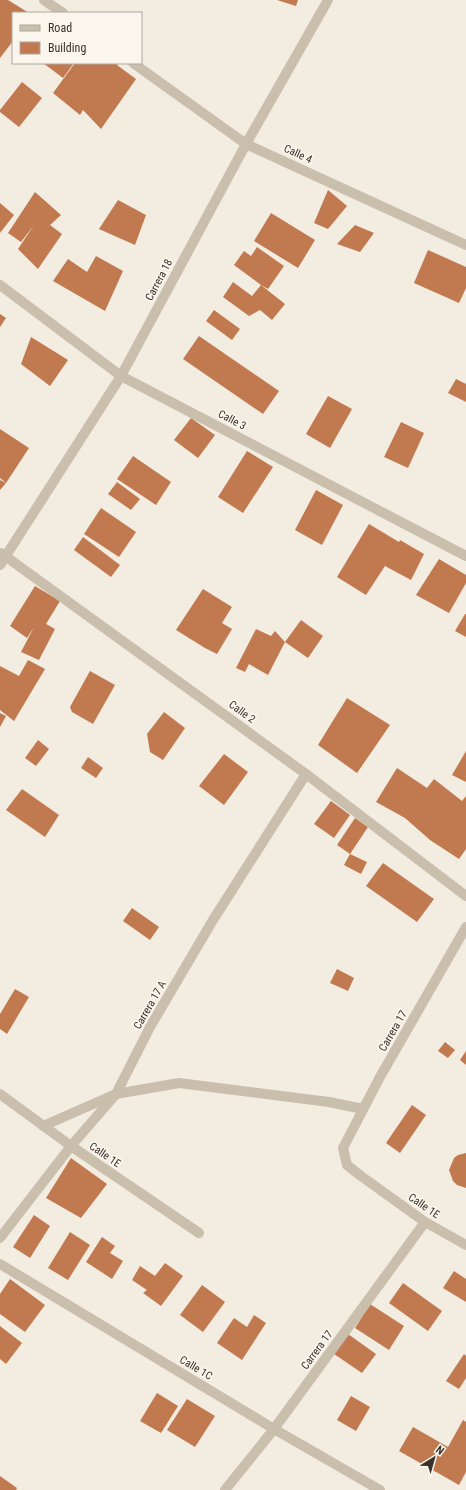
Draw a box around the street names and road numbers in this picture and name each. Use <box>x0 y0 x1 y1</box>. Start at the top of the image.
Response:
street label: Calle 4 <box>282 142 315 166</box>
street label: Carrera 18 <box>143 257 175 303</box>
street label: Calle 3 <box>216 407 248 433</box>
street label: Calle 2 <box>226 698 258 726</box>
street label: Carrera 17 A <box>131 978 169 1032</box>
street label: Carrera 17 <box>376 1008 410 1054</box>
street label: Calle 1E <box>87 1140 124 1171</box>
street label: Calle 1E <box>406 1191 443 1222</box>
street label: Carrera 17 <box>298 1328 336 1372</box>
street label: Calle 1C <box>177 1353 215 1383</box>

